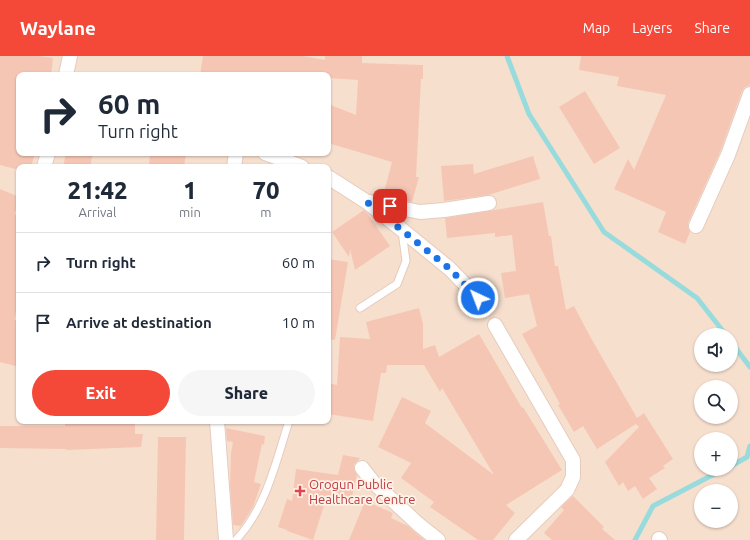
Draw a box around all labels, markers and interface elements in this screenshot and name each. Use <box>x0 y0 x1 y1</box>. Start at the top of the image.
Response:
text: Waylane <box>20 17 96 39</box>
text: Map <box>583 20 610 36</box>
text: Layers <box>632 20 672 36</box>
text: Share <box>694 20 730 36</box>
icon: right <box>32 88 84 140</box>
text: 60 m <box>98 88 160 119</box>
text: Turn right <box>98 121 178 141</box>
text: 21:42 <box>68 177 128 204</box>
text: 1 <box>183 177 197 204</box>
text: 70 <box>252 177 279 204</box>
pin <box>373 189 407 223</box>
icon: arrive <box>379 195 401 217</box>
text: Arrival <box>79 205 116 219</box>
text: min <box>179 205 201 219</box>
text: m <box>260 205 272 219</box>
icon: right <box>32 252 54 274</box>
text: Turn right <box>66 254 136 271</box>
text: 60 m <box>282 254 315 271</box>
position arrow <box>457 277 499 319</box>
icon: arrive <box>32 312 54 334</box>
text: Arrive at destination <box>66 314 212 331</box>
text: 10 m <box>282 314 315 331</box>
map controls <box>694 328 738 528</box>
button: sound <box>694 328 738 372</box>
button: Exit <box>32 370 170 416</box>
button: Share <box>178 370 315 416</box>
button: search <box>694 380 738 424</box>
button: + <box>694 432 738 476</box>
place label: Orogun Public Healthcare Centre <box>309 477 415 506</box>
button: − <box>694 484 738 528</box>
marker: Orogun Public Healthcare Centre <box>294 485 306 497</box>

